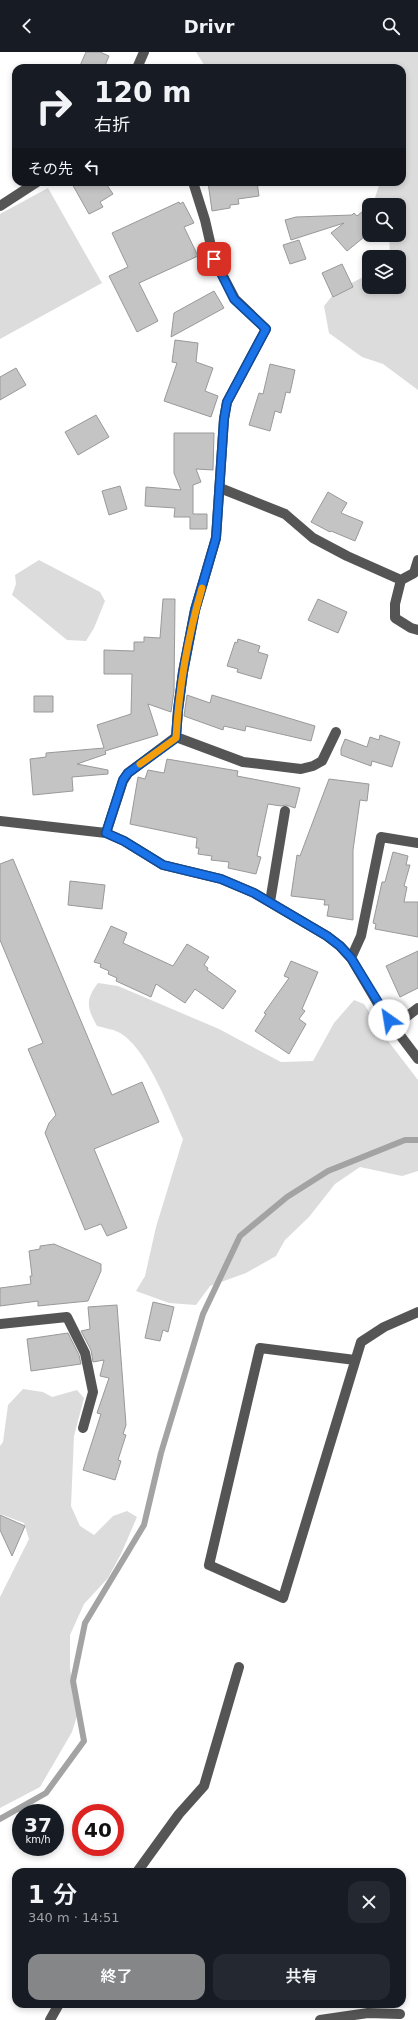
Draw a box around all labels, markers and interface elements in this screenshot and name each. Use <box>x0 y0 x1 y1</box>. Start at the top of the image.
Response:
icon: back <box>16 15 38 37</box>
icon: search <box>380 15 402 37</box>
text: Drivr <box>184 16 234 37</box>
text: 120 m <box>94 76 191 109</box>
icon: right <box>28 80 80 132</box>
text: 右折 <box>94 114 130 135</box>
icon: left <box>81 156 103 178</box>
text: その先 <box>28 160 73 178</box>
map controls <box>362 198 406 294</box>
button: search <box>362 198 406 242</box>
pin <box>197 242 231 276</box>
icon: arrive <box>203 248 225 270</box>
button: layers <box>362 250 406 294</box>
position arrow <box>368 999 410 1041</box>
speed limit sign: 40 <box>72 1804 124 1856</box>
text: 37 <box>24 1813 52 1837</box>
text: km/h <box>25 1834 51 1845</box>
text: 1 分 <box>28 1881 77 1909</box>
button: close <box>348 1881 390 1923</box>
text: 340 m · 14:51 <box>28 1910 119 1925</box>
button: 終了 <box>28 1954 205 2000</box>
button: 共有 <box>213 1954 390 2000</box>

